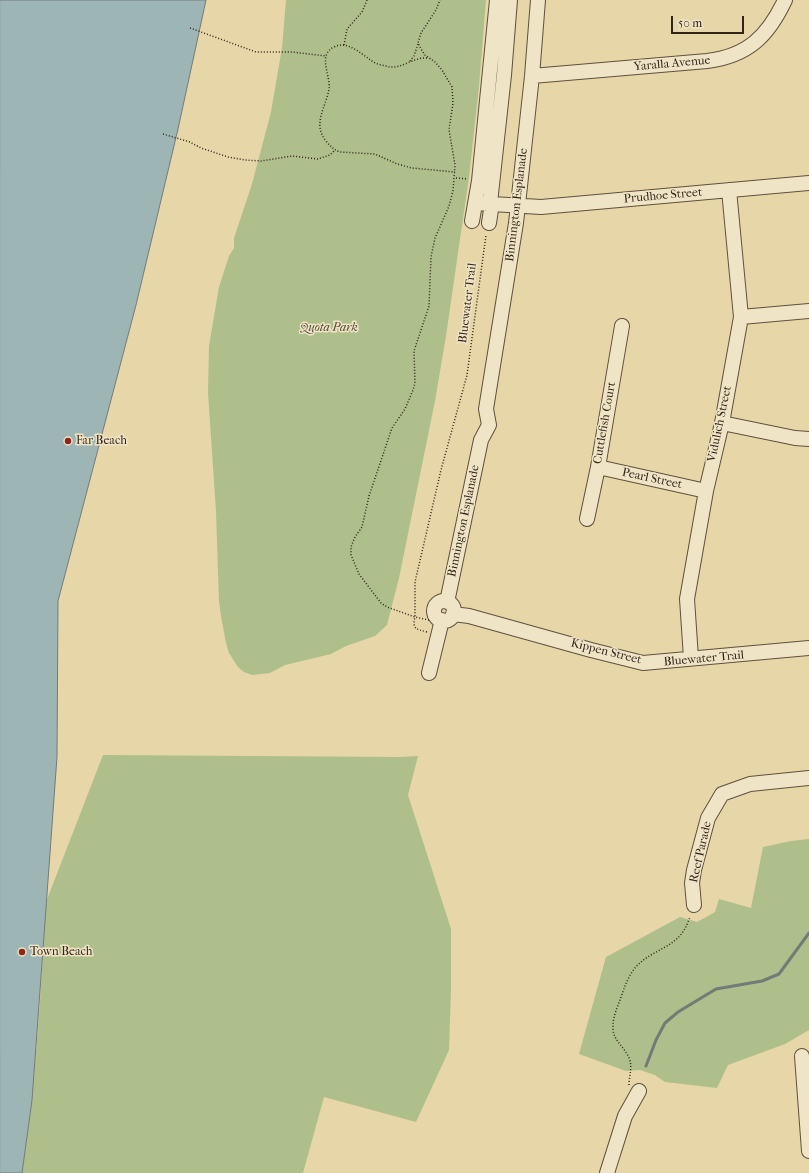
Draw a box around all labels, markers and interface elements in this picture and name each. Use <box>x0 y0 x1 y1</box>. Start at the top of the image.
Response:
scale bar <box>673 8 746 34</box>
text: 50 m <box>678 16 702 30</box>
street label: Yaralla Avenue <box>633 53 711 75</box>
street label: Binnington Esplanade <box>503 147 531 263</box>
street label: Prudhoe Street <box>623 185 703 207</box>
street label: Bluewater Trail <box>456 262 480 344</box>
park label: Quota Park <box>300 321 358 335</box>
street label: Cuttlefish Court <box>591 381 619 465</box>
street label: Vidulich Street <box>705 385 735 463</box>
place label: Far Beach <box>76 434 127 448</box>
marker: Far Beach <box>63 436 73 446</box>
street label: Binnington Esplanade <box>445 464 483 578</box>
street label: Pearl Street <box>621 466 683 492</box>
street label: Kippen Street <box>569 636 643 668</box>
street label: Bluewater Trail <box>663 648 745 670</box>
street label: Reef Parade <box>687 820 715 884</box>
place label: Town Beach <box>30 945 93 959</box>
marker: Town Beach <box>17 947 27 957</box>

